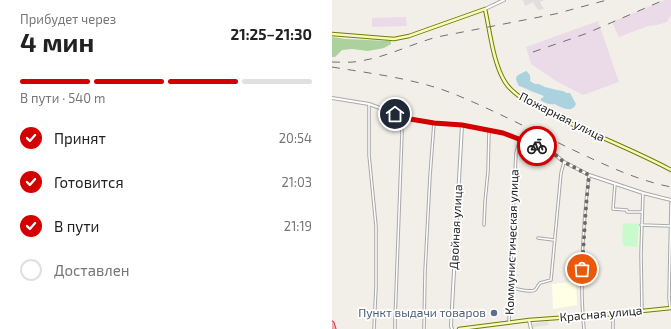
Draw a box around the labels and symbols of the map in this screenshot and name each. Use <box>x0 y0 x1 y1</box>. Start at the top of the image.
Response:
street label: Пожарная улица <box>517 88 608 145</box>
pin <box>378 97 412 131</box>
courier <box>517 126 557 166</box>
street label: Коммунистическая улица <box>501 169 522 315</box>
street label: Двойная улица <box>446 184 465 270</box>
pin <box>565 252 599 286</box>
street label: Красная улица <box>559 302 643 325</box>
place label: Пункт выдачи товаров <box>358 305 486 320</box>
marker: Пункт выдачи товаров <box>489 308 499 318</box>

